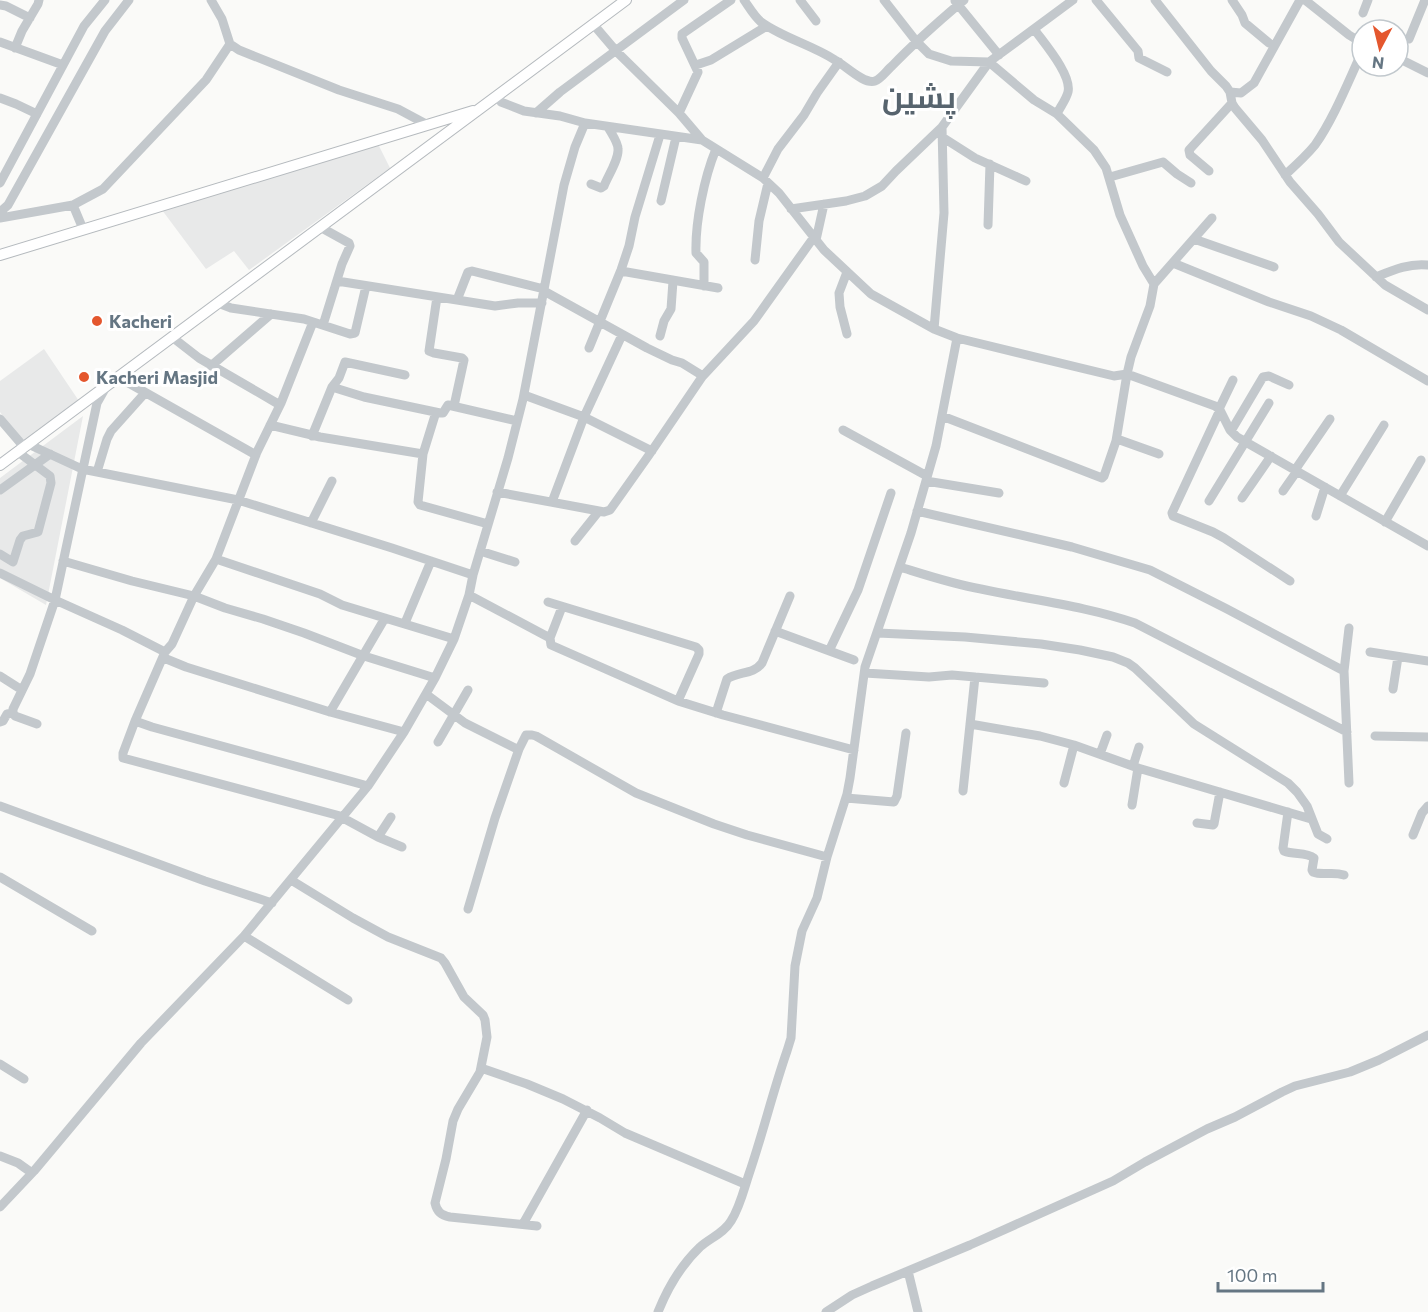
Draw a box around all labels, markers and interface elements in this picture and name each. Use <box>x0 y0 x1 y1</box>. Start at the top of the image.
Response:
north arrow <box>1350 18 1410 78</box>
text: N <box>1371 53 1385 74</box>
district label: پشین <box>882 77 956 119</box>
place label: Kacheri <box>109 310 172 332</box>
marker: Kacheri <box>90 314 104 328</box>
place label: Kacheri Masjid <box>96 366 218 388</box>
marker: Kacheri Masjid <box>77 370 91 384</box>
scale bar <box>1218 1255 1323 1293</box>
text: 100 m <box>1227 1264 1277 1286</box>

